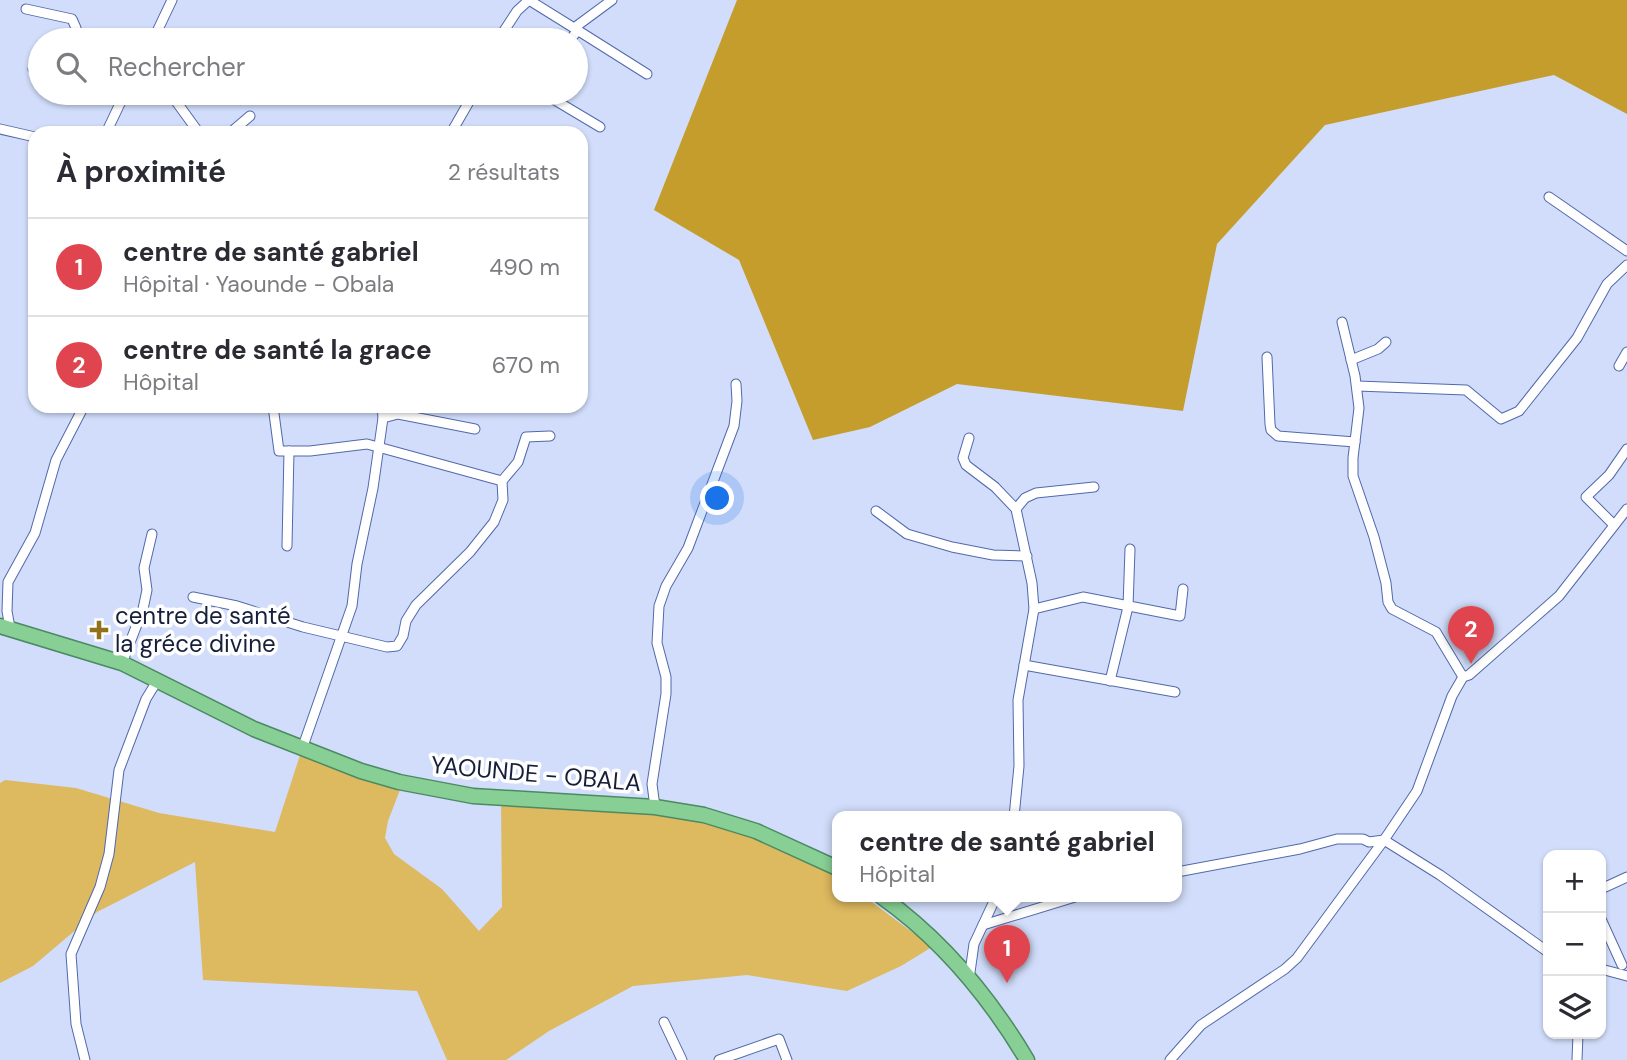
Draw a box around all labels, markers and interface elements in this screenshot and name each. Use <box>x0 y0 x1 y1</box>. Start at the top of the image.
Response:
search box <box>28 28 588 105</box>
icon: search <box>52 48 90 86</box>
text: Rechercher <box>108 50 245 84</box>
text: À proximité <box>56 152 226 191</box>
text: 2 résultats <box>448 157 560 187</box>
text: centre de santé gabriel <box>123 235 419 269</box>
text: 1 <box>75 252 83 282</box>
text: 490 m <box>489 252 560 282</box>
text: Hôpital · Yaounde - Obala <box>123 269 394 299</box>
text: centre de santé la grace <box>123 333 432 367</box>
text: 2 <box>72 350 86 380</box>
text: 670 m <box>492 350 560 380</box>
text: Hôpital <box>123 367 199 397</box>
your location <box>700 481 734 515</box>
place label: centre de santé la gréce divine <box>115 600 291 659</box>
pin: 2 <box>1448 606 1494 664</box>
marker: centre de santé la gréce divine <box>89 620 109 640</box>
street label: YAOUNDE - OBALA <box>430 749 643 798</box>
popup <box>832 811 1182 902</box>
text: centre de santé gabriel <box>859 825 1155 859</box>
map controls <box>1543 850 1606 1039</box>
button: + <box>1543 850 1606 913</box>
text: Hôpital <box>859 859 935 889</box>
button: − <box>1543 913 1606 976</box>
pin: 1 <box>984 925 1030 983</box>
button: layers <box>1543 976 1606 1039</box>

